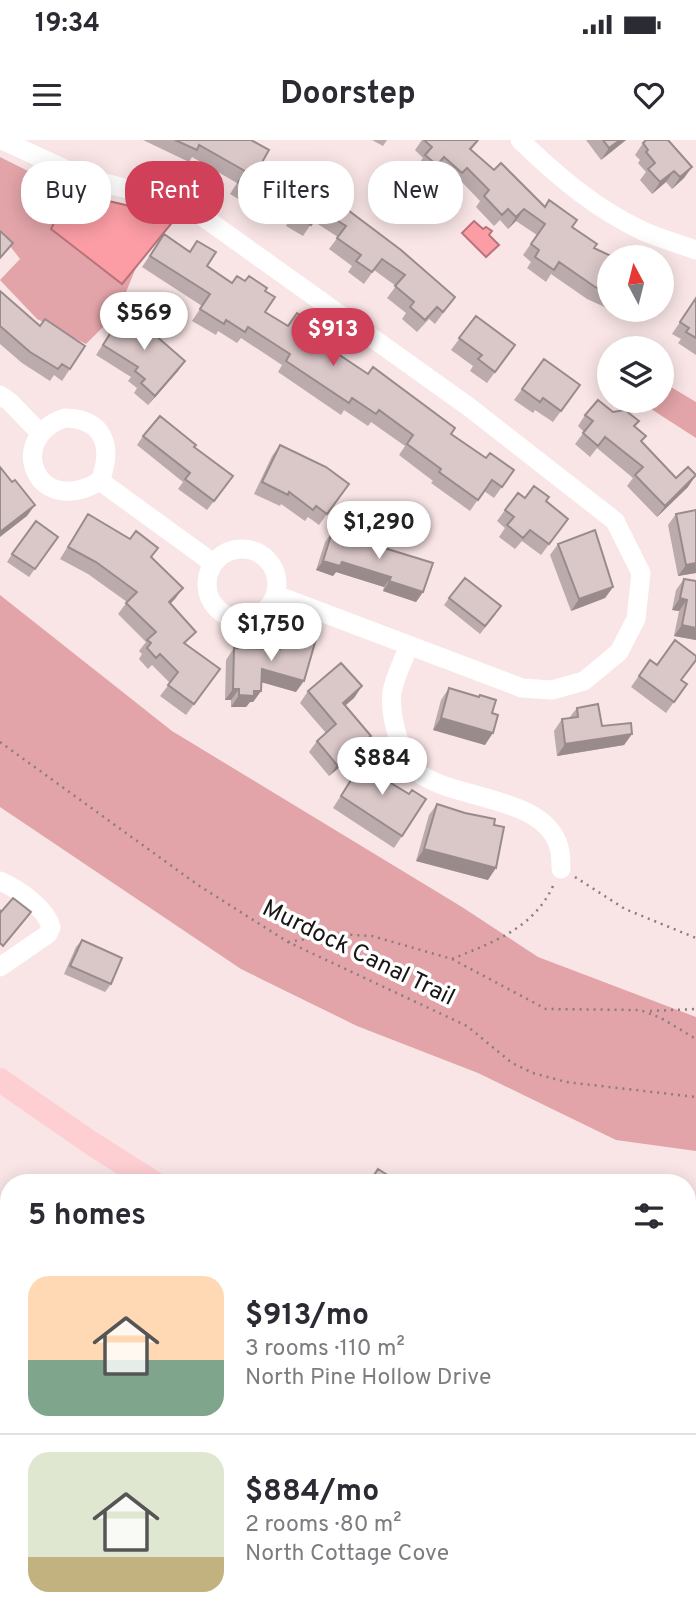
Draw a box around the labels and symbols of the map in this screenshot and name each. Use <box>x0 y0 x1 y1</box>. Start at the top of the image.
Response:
north arrow <box>597 245 674 322</box>
pin: $569 <box>103 292 185 352</box>
pin: $913 <box>292 308 374 368</box>
pin: $1,290 <box>322 502 436 561</box>
pin: $1,750 <box>214 603 328 663</box>
pin: $884 <box>341 738 423 797</box>
street label: Murdock Canal Trail <box>257 894 459 1013</box>

